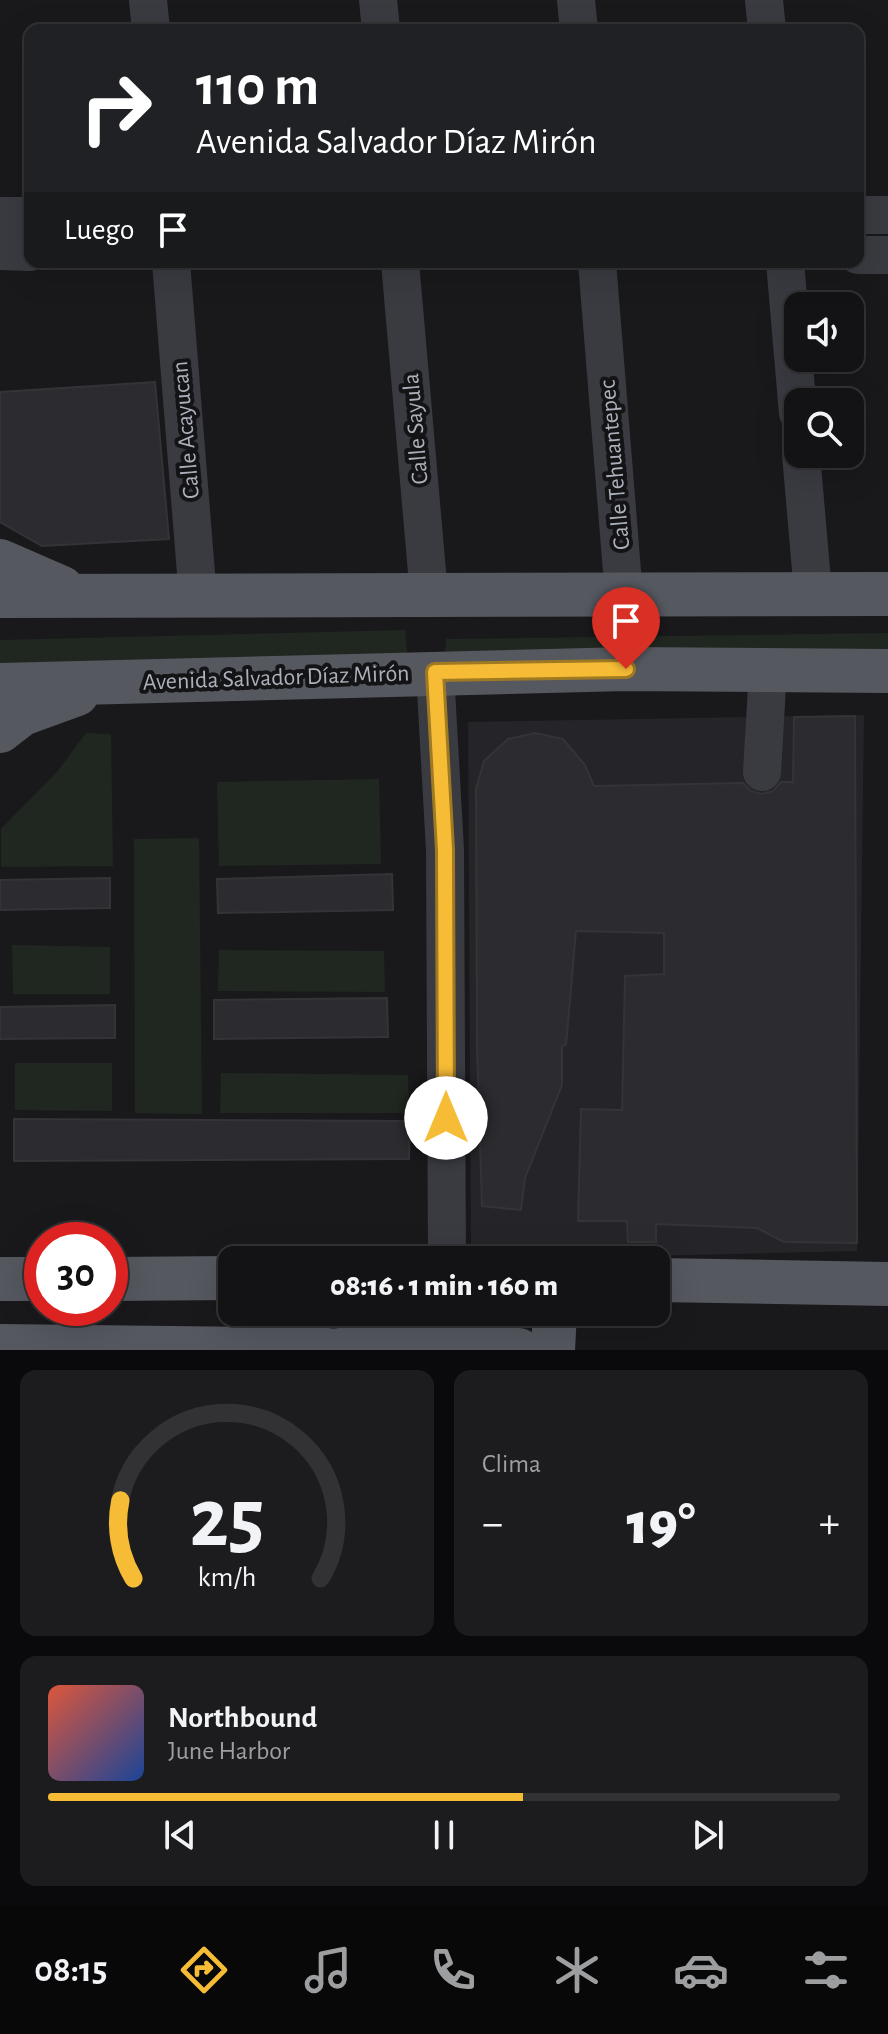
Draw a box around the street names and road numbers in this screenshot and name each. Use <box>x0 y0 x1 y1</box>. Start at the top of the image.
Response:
street label: Calle Acayucan <box>168 360 204 500</box>
street label: Calle Sayula <box>399 372 433 486</box>
street label: Calle Tehuantepec <box>596 379 634 551</box>
street label: Avenida Salvador Díaz Mirón <box>142 661 410 695</box>

